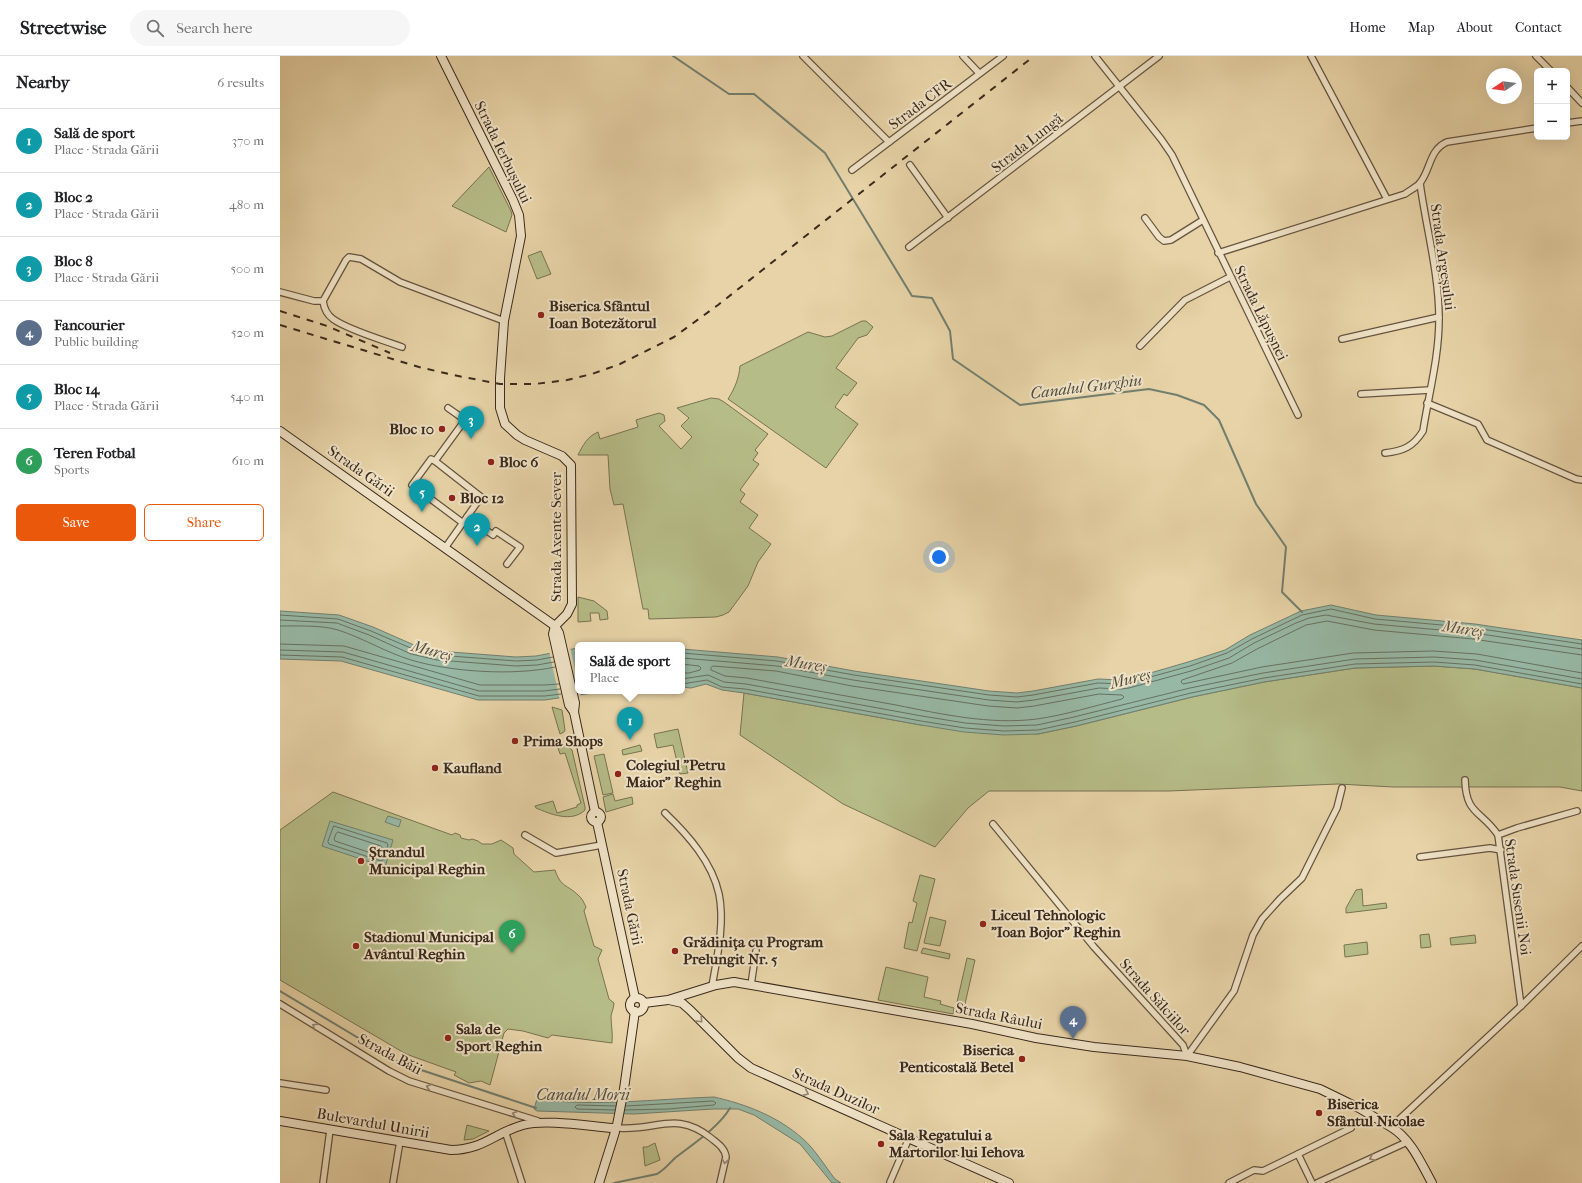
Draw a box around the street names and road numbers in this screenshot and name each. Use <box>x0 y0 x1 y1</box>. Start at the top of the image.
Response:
street label: Strada CFR <box>885 74 956 133</box>
street label: Strada Ierbușului <box>470 98 536 207</box>
street label: Strada Lungă <box>988 109 1067 177</box>
street label: Strada Argeșului <box>1427 203 1459 312</box>
street label: Strada Lăpușnei <box>1230 263 1292 364</box>
street label: Strada Gării <box>324 441 398 501</box>
street label: Strada Axente Sever <box>547 471 565 602</box>
street label: Strada Susenii Noi <box>1501 837 1535 957</box>
street label: Strada Gării <box>613 867 647 947</box>
street label: Strada Sălciilor <box>1116 955 1195 1039</box>
street label: Strada Râului <box>954 999 1045 1033</box>
street label: Strada Băii <box>355 1030 426 1079</box>
street label: Strada Duzilor <box>790 1064 883 1119</box>
street label: Bulevardul Unirii <box>315 1104 431 1142</box>

